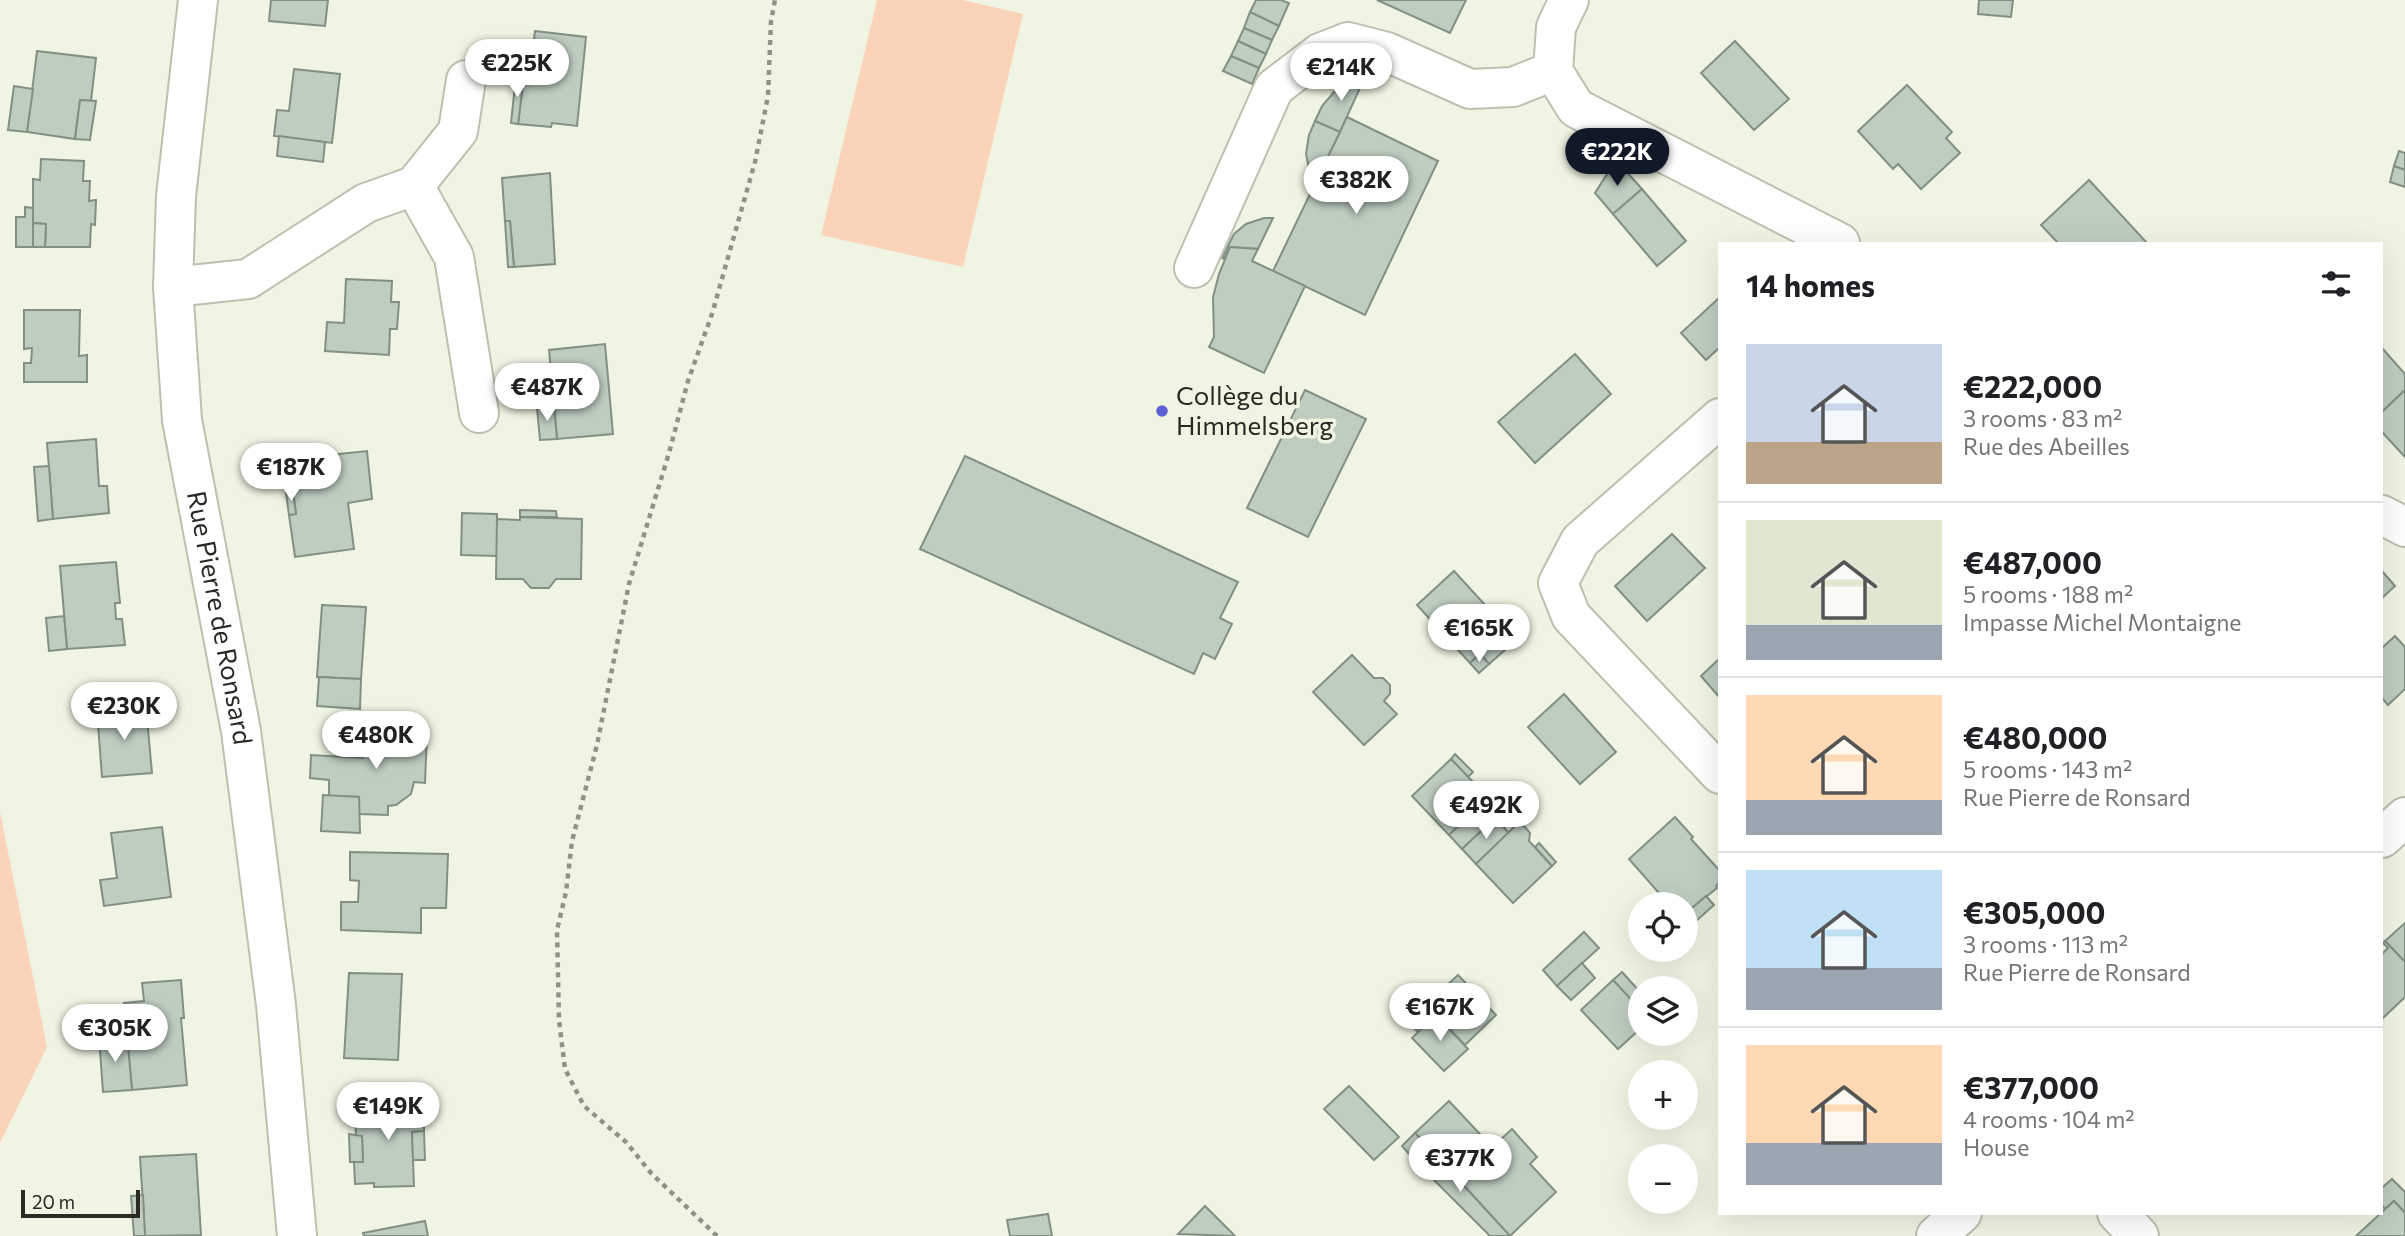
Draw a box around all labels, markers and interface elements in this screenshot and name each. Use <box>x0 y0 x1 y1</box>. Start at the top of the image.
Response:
pin: €225K <box>468 40 566 99</box>
pin: €214K <box>1292 43 1390 103</box>
text: €225K <box>481 48 553 76</box>
text: €214K <box>1306 52 1376 80</box>
pin: €222K <box>1568 128 1666 188</box>
text: €222K <box>1581 137 1653 165</box>
pin: €382K <box>1307 156 1405 216</box>
text: €382K <box>1320 165 1392 193</box>
icon: filters <box>2317 265 2355 303</box>
text: 14 homes <box>1746 266 1875 303</box>
pin: €487K <box>498 364 596 423</box>
text: €222,000 <box>1963 367 2102 404</box>
text: €487K <box>510 372 584 400</box>
icon: home <box>1802 372 1886 456</box>
place label: Collège du Himmelsberg <box>1176 379 1333 440</box>
marker: Collège du Himmelsberg <box>1154 403 1170 419</box>
text: 3 rooms · 83 m² <box>1963 404 2122 432</box>
text: Rue des Abeilles <box>1963 432 2130 460</box>
pin: €187K <box>242 444 340 503</box>
text: €187K <box>256 452 326 480</box>
street label: Rue Pierre de Ronsard <box>182 488 260 746</box>
text: €487,000 <box>1963 543 2102 580</box>
icon: home <box>1802 548 1886 632</box>
text: 5 rooms · 188 m² <box>1963 580 2133 608</box>
pin: €165K <box>1430 604 1528 664</box>
text: Impasse Michel Montaigne <box>1963 608 2241 636</box>
text: €165K <box>1444 613 1514 641</box>
pin: €230K <box>75 682 173 742</box>
text: €230K <box>87 691 161 719</box>
pin: €480K <box>327 712 425 771</box>
text: €480,000 <box>1963 718 2108 755</box>
text: €480K <box>338 720 414 748</box>
icon: home <box>1802 723 1886 807</box>
text: 5 rooms · 143 m² <box>1963 755 2132 783</box>
pin: €492K <box>1437 782 1535 841</box>
text: Rue Pierre de Ronsard <box>1963 783 2191 811</box>
text: €492K <box>1449 790 1523 818</box>
map controls <box>1628 892 1698 1214</box>
button: locate <box>1628 892 1698 962</box>
text: €305,000 <box>1963 893 2106 930</box>
icon: home <box>1802 898 1886 982</box>
text: 3 rooms · 113 m² <box>1963 930 2128 958</box>
text: Rue Pierre de Ronsard <box>1963 958 2191 986</box>
button: layers <box>1628 976 1698 1046</box>
pin: €167K <box>1391 984 1489 1043</box>
text: €167K <box>1405 992 1475 1020</box>
pin: €305K <box>66 1004 164 1064</box>
text: €305K <box>78 1013 152 1041</box>
button: + <box>1628 1060 1698 1130</box>
text: €377,000 <box>1963 1068 2099 1105</box>
icon: home <box>1802 1073 1886 1157</box>
pin: €149K <box>339 1082 437 1142</box>
text: €149K <box>353 1091 423 1119</box>
text: 4 rooms · 104 m² <box>1963 1105 2135 1133</box>
text: House <box>1963 1133 2029 1161</box>
pin: €377K <box>1411 1134 1509 1194</box>
text: €377K <box>1425 1143 1495 1171</box>
button: − <box>1628 1144 1698 1214</box>
scale bar <box>21 1187 140 1219</box>
text: 20 m <box>32 1190 75 1213</box>

